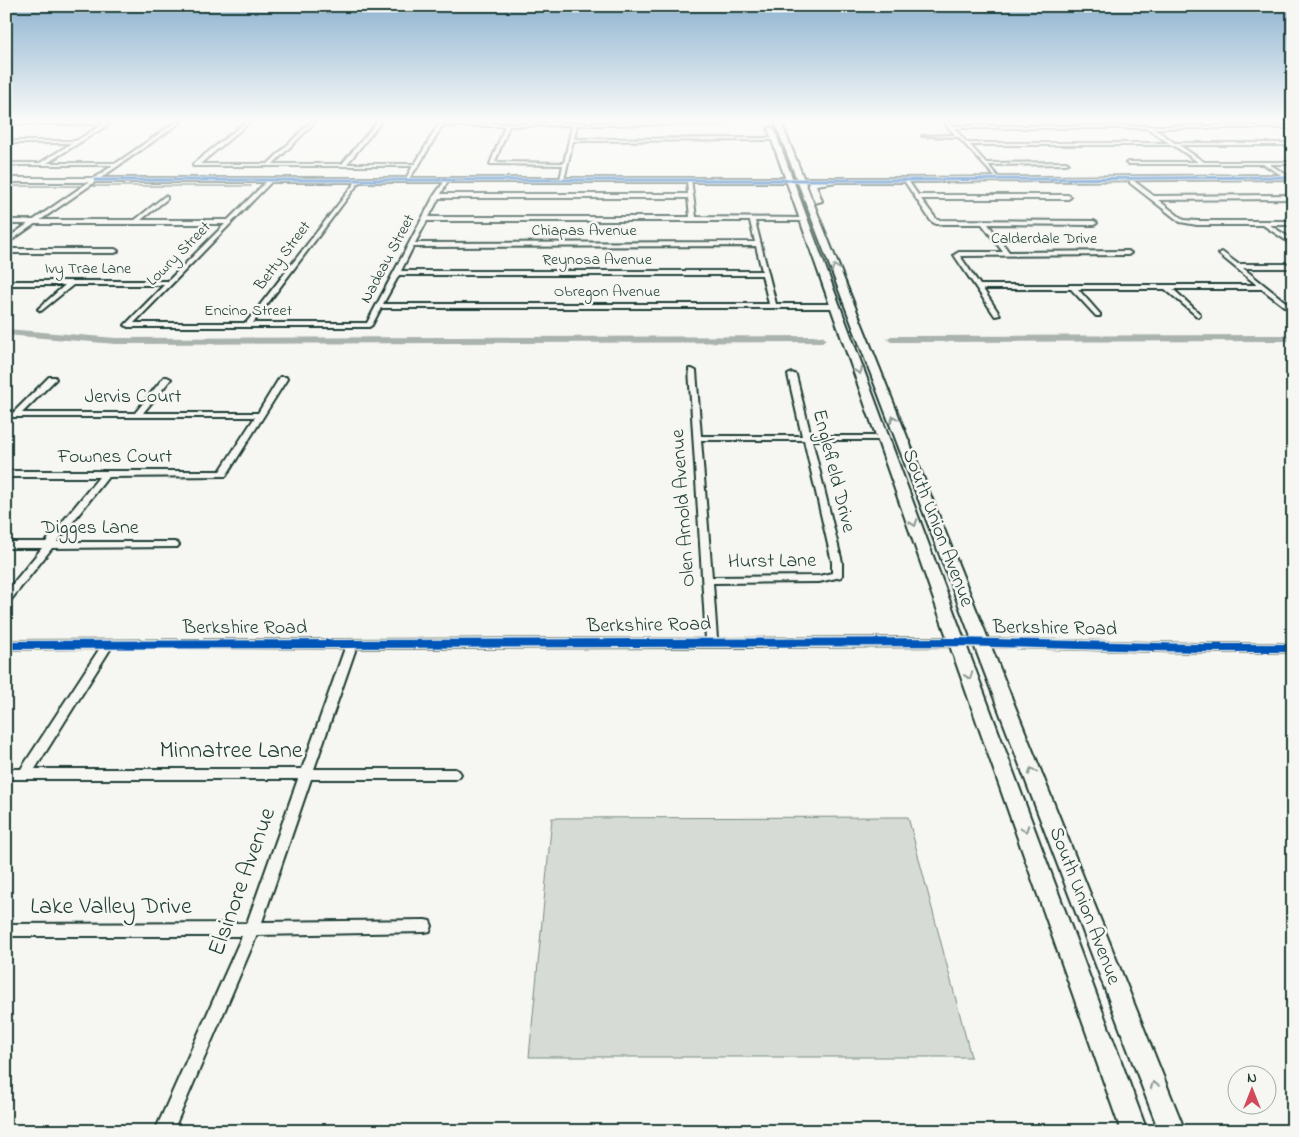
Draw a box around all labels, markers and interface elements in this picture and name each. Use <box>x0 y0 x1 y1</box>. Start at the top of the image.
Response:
street label: Nadeau Street <box>354 210 422 308</box>
street label: Lowry Street <box>141 216 217 292</box>
street label: Betty Street <box>248 216 318 297</box>
street label: Chiapas Avenue <box>531 219 637 243</box>
street label: Calderdale Drive <box>991 227 1098 251</box>
street label: Reynosa Avenue <box>542 248 653 272</box>
street label: Ivy Trae Lane <box>45 257 132 281</box>
one-way arrow <box>831 264 841 272</box>
street label: Obregon Avenue <box>554 280 661 304</box>
street label: Encino Street <box>204 299 293 323</box>
one-way arrow <box>853 366 863 374</box>
street label: Jervis Court <box>84 383 182 412</box>
street label: Englefield Drive <box>803 407 862 536</box>
one-way arrow <box>890 415 900 424</box>
street label: Olen Arnold Avenue <box>664 428 704 588</box>
street label: Fownes Court <box>57 443 172 472</box>
street label: South Union Avenue <box>894 445 980 611</box>
street label: Digges Lane <box>40 514 139 544</box>
one-way arrow <box>908 519 918 527</box>
street label: Hurst Lane <box>728 547 816 577</box>
street label: Berkshire Road <box>586 610 711 642</box>
street label: Berkshire Road <box>992 613 1117 645</box>
street label: Berkshire Road <box>182 614 307 643</box>
one-way arrow <box>963 671 973 680</box>
street label: Minnatree Lane <box>160 734 303 769</box>
one-way arrow <box>1027 767 1038 776</box>
street label: Elsinore Avenue <box>200 803 286 961</box>
street label: South Union Avenue <box>1041 823 1127 989</box>
one-way arrow <box>1019 824 1029 833</box>
street label: Lake Valley Drive <box>30 890 192 926</box>
north arrow <box>1226 1064 1276 1114</box>
text: N <box>1247 1068 1257 1089</box>
one-way arrow <box>1150 1081 1160 1090</box>

